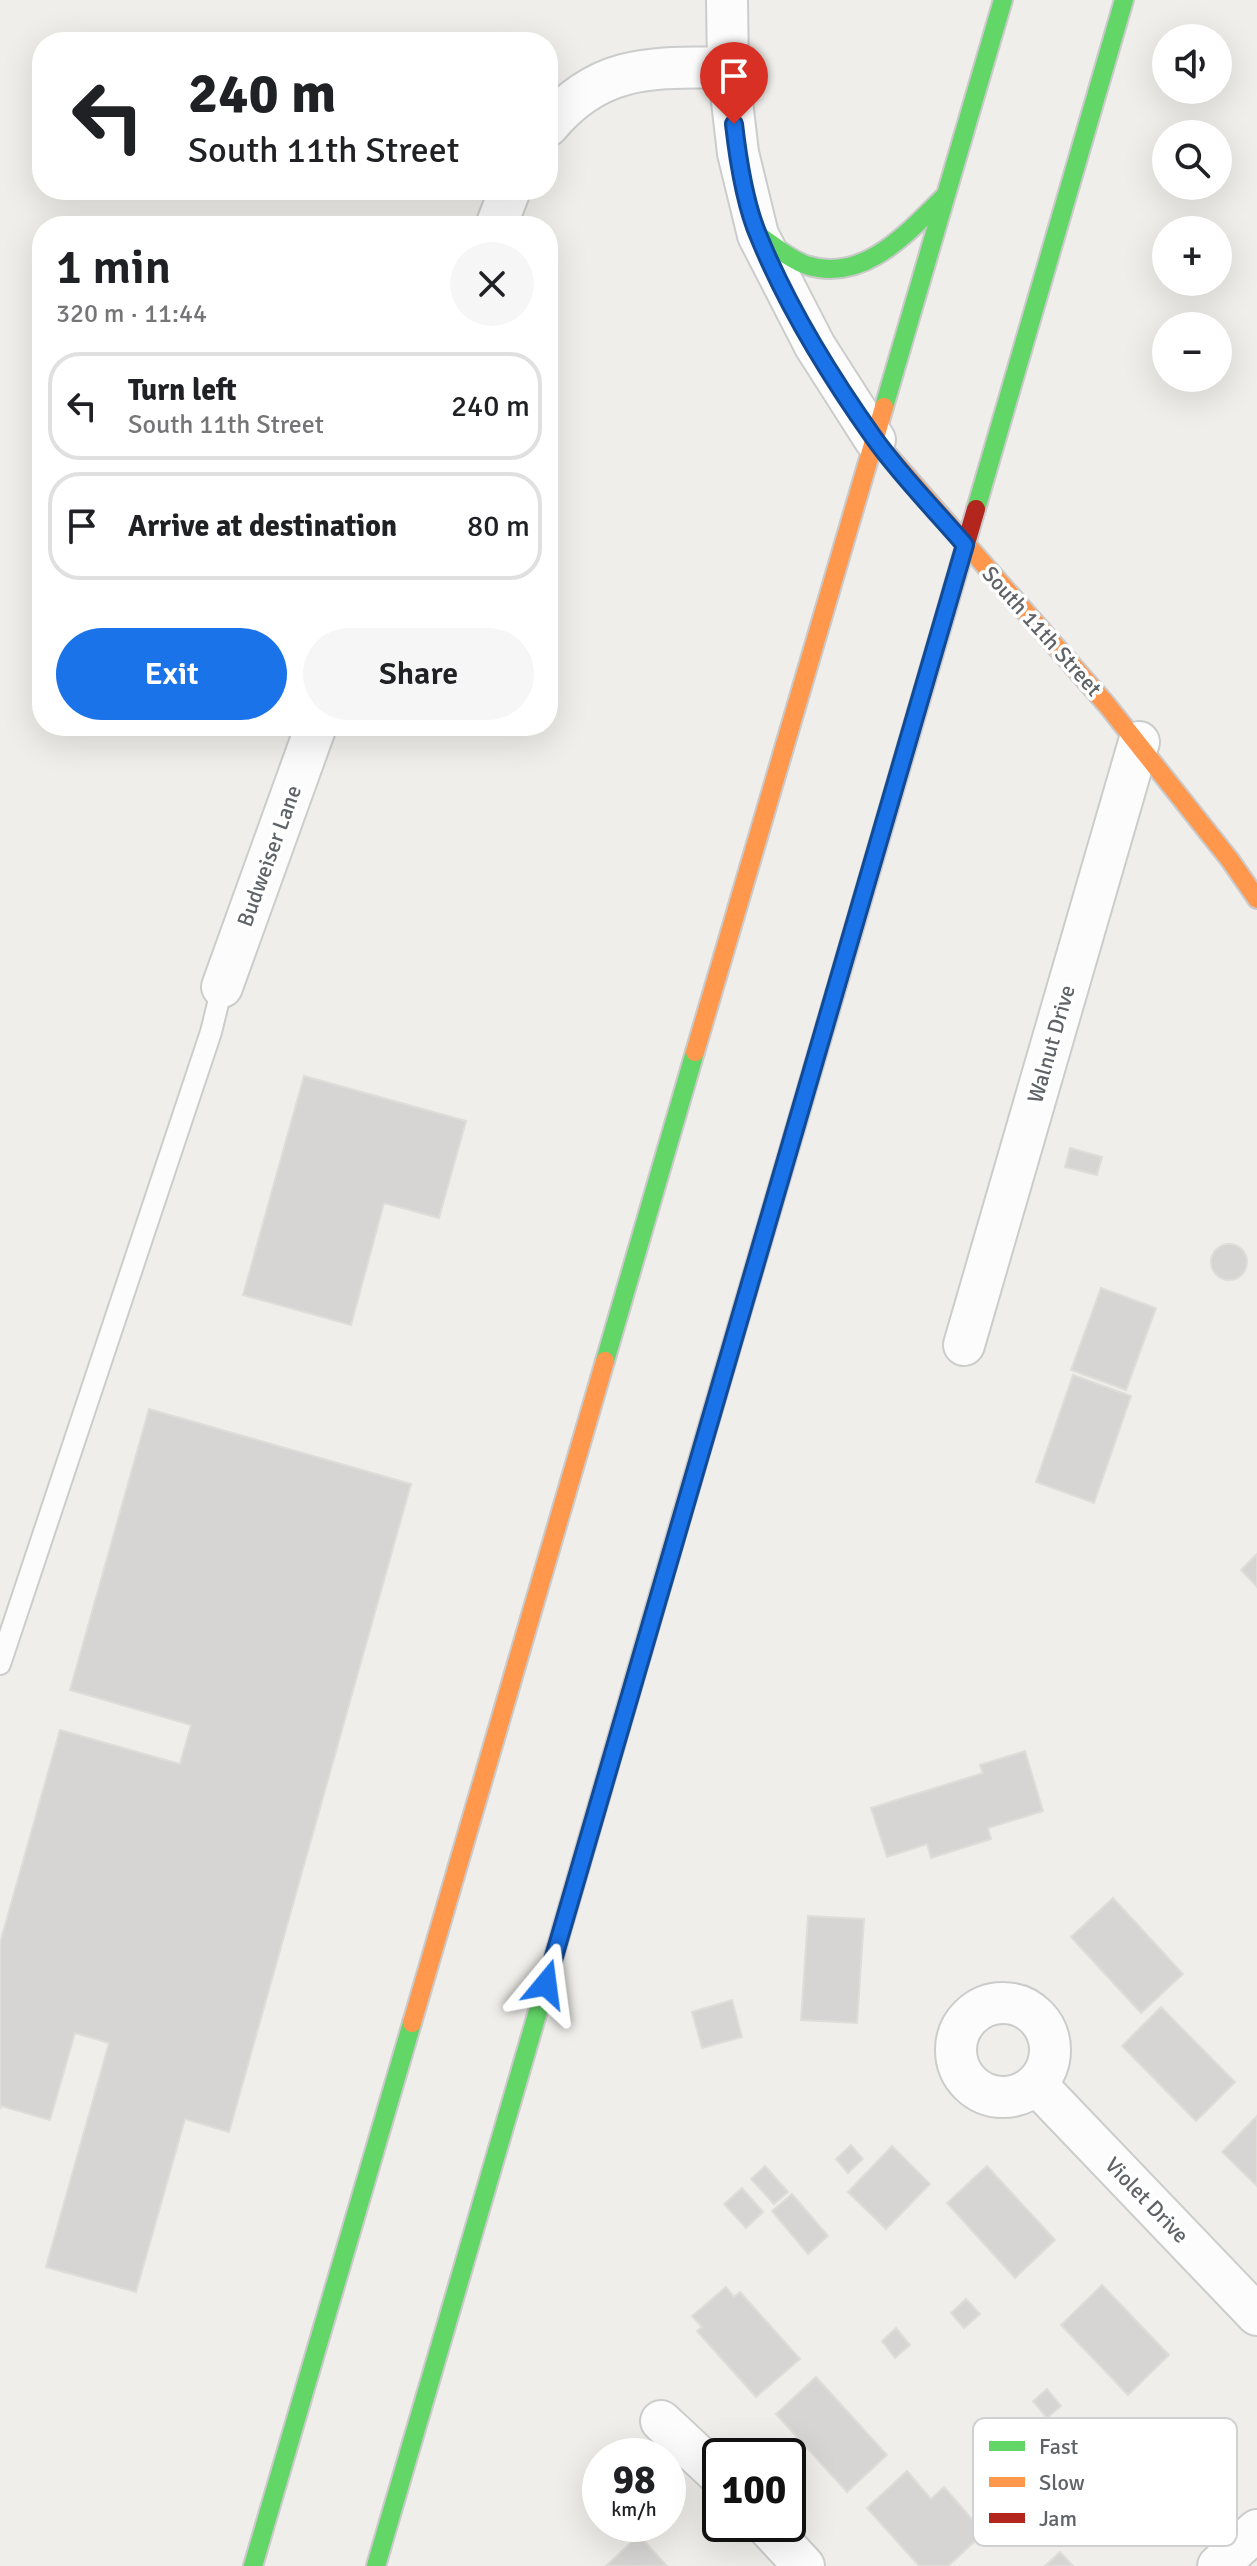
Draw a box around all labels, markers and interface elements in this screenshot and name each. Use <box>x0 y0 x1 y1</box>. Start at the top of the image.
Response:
map controls <box>1152 24 1232 392</box>
button: sound <box>1152 24 1232 104</box>
pin <box>700 42 768 124</box>
icon: arrive <box>712 54 756 98</box>
text: 240 m <box>188 59 336 128</box>
icon: left <box>56 64 160 168</box>
button: search <box>1152 120 1232 200</box>
text: South 11th Street <box>188 128 459 173</box>
button: + <box>1152 216 1232 296</box>
text: 1 min <box>56 238 171 297</box>
button: close <box>450 242 534 326</box>
text: 320 m · 11:44 <box>56 298 207 330</box>
button: − <box>1152 312 1232 392</box>
text: Turn left <box>128 372 237 409</box>
icon: left <box>60 384 104 428</box>
text: 240 m <box>451 388 530 425</box>
text: South 11th Street <box>128 409 324 441</box>
icon: arrive <box>60 504 104 548</box>
text: Arrive at destination <box>128 508 397 545</box>
text: 80 m <box>467 508 530 545</box>
street label: South 11th Street <box>976 560 1108 702</box>
button: Exit <box>56 628 287 720</box>
button: Share <box>303 628 534 720</box>
street label: Budweiser Lane <box>231 782 307 930</box>
street label: Walnut Drive <box>1021 982 1081 1106</box>
position arrow <box>504 1942 588 2026</box>
street label: Violet Drive <box>1099 2151 1195 2249</box>
legend <box>973 2418 1237 2546</box>
text: Fast <box>1039 2433 1079 2460</box>
speed limit sign: 100 <box>702 2438 806 2542</box>
text: 98 <box>612 2455 656 2505</box>
text: Slow <box>1039 2469 1085 2496</box>
text: km/h <box>611 2497 657 2522</box>
text: Jam <box>1039 2505 1077 2532</box>

